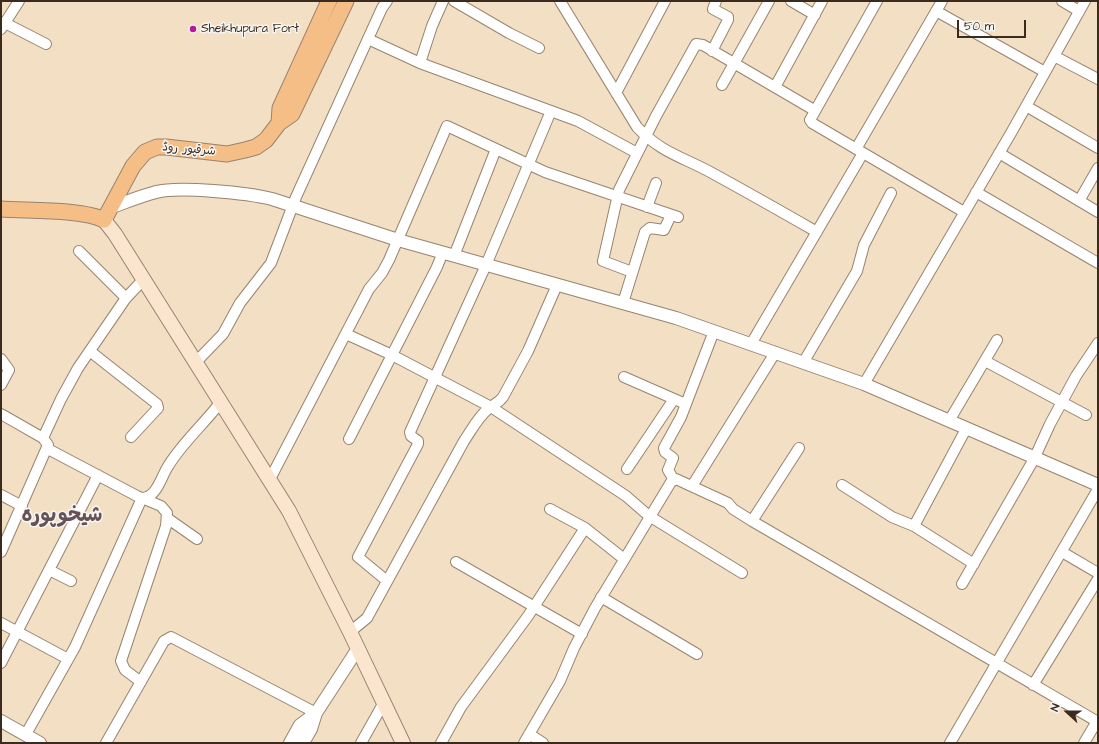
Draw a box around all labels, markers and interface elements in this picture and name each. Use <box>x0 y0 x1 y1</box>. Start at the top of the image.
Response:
scale bar <box>959 12 1028 38</box>
text: 50 m <box>964 18 994 35</box>
place label: Sheikhupura Fort <box>201 22 299 36</box>
marker: Sheikhupura Fort <box>188 24 198 34</box>
street label: شرقپور روڈ <box>162 140 216 160</box>
district label: شیخوپورہ <box>22 505 102 529</box>
north arrow <box>1047 692 1087 732</box>
text: N <box>1047 702 1064 713</box>

